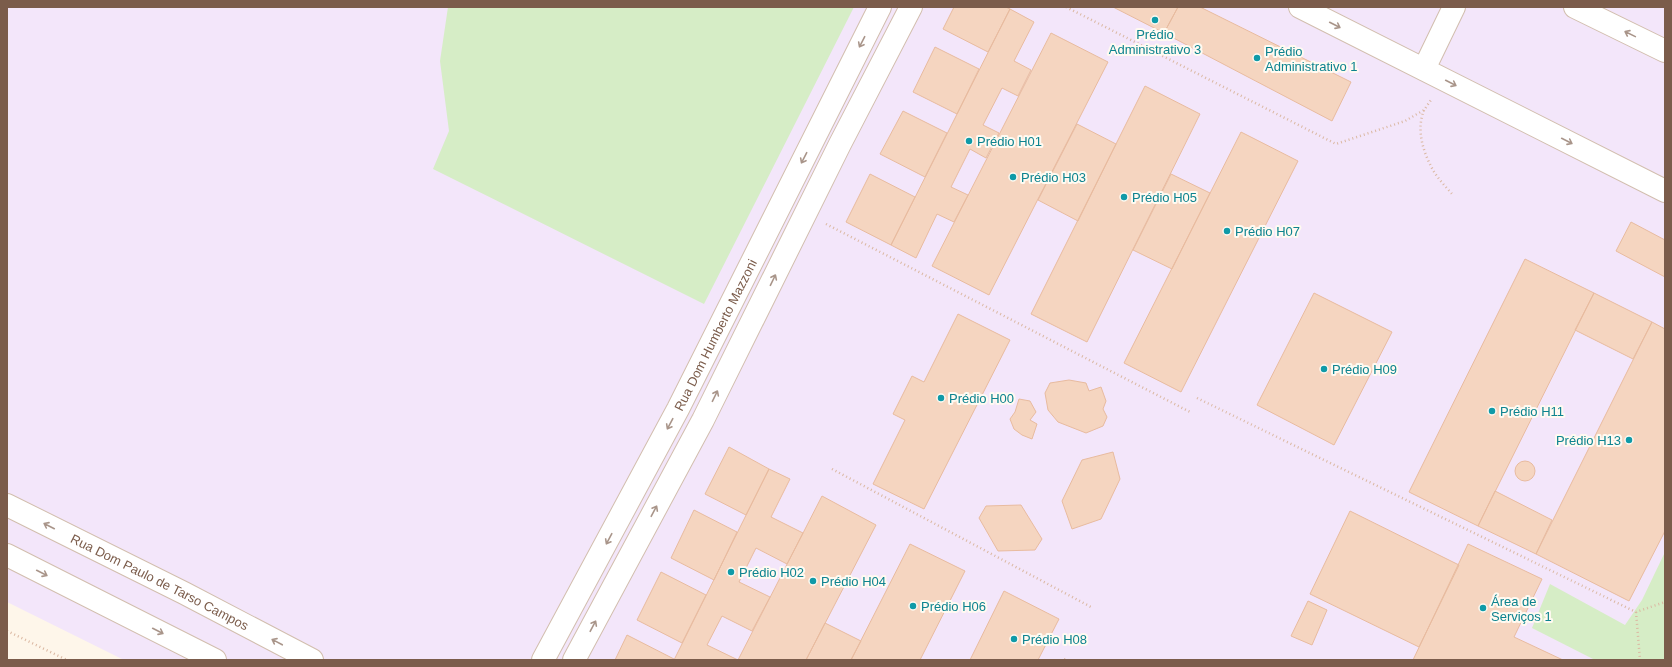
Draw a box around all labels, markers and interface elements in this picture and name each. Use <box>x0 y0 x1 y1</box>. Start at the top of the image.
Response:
marker: Prédio Administrativo 3 <box>1150 15 1160 25</box>
one-way arrow <box>1329 21 1341 29</box>
place label: Prédio Administrativo 3 <box>1109 27 1201 57</box>
one-way arrow <box>1624 30 1636 37</box>
one-way arrow <box>858 36 866 48</box>
place label: Prédio Administrativo 1 <box>1265 44 1357 74</box>
marker: Prédio Administrativo 1 <box>1252 53 1262 63</box>
one-way arrow <box>1445 80 1457 87</box>
place label: Prédio H01 <box>977 134 1042 149</box>
marker: Prédio H01 <box>964 136 974 146</box>
one-way arrow <box>1561 138 1573 146</box>
one-way arrow <box>800 152 807 164</box>
place label: Prédio H03 <box>1021 170 1086 185</box>
marker: Prédio H03 <box>1008 172 1018 182</box>
place label: Prédio H05 <box>1132 190 1197 205</box>
marker: Prédio H05 <box>1119 192 1129 202</box>
place label: Prédio H07 <box>1235 224 1300 239</box>
marker: Prédio H07 <box>1222 226 1232 236</box>
street label: Rua Dom Humberto Mazzoni <box>671 256 760 413</box>
one-way arrow <box>769 274 777 286</box>
place label: Prédio H09 <box>1332 362 1397 377</box>
marker: Prédio H09 <box>1319 364 1329 374</box>
one-way arrow <box>712 390 719 402</box>
place label: Prédio H00 <box>949 391 1014 406</box>
marker: Prédio H00 <box>936 393 946 403</box>
place label: Prédio H11 <box>1500 404 1564 419</box>
marker: Prédio H11 <box>1487 406 1497 416</box>
one-way arrow <box>666 418 674 430</box>
place label: Prédio H13 <box>1556 433 1621 448</box>
marker: Prédio H13 <box>1624 435 1634 445</box>
one-way arrow <box>651 505 658 517</box>
one-way arrow <box>43 521 55 529</box>
street label: Rua Dom Paulo de Tarso Campos <box>68 531 252 633</box>
one-way arrow <box>604 533 612 545</box>
place label: Prédio H02 <box>739 565 804 580</box>
marker: Prédio H02 <box>726 567 736 577</box>
one-way arrow <box>36 570 48 577</box>
place label: Prédio H04 <box>821 574 886 589</box>
marker: Prédio H04 <box>808 576 818 586</box>
place label: Área de Serviços 1 <box>1491 594 1552 624</box>
place label: Prédio H06 <box>921 599 986 614</box>
marker: Prédio H06 <box>908 601 918 611</box>
marker: Área de Serviços 1 <box>1478 603 1488 613</box>
one-way arrow <box>589 620 597 632</box>
one-way arrow <box>152 628 164 635</box>
place label: Prédio H08 <box>1022 632 1087 647</box>
marker: Prédio H08 <box>1009 634 1019 644</box>
one-way arrow <box>271 638 283 645</box>

